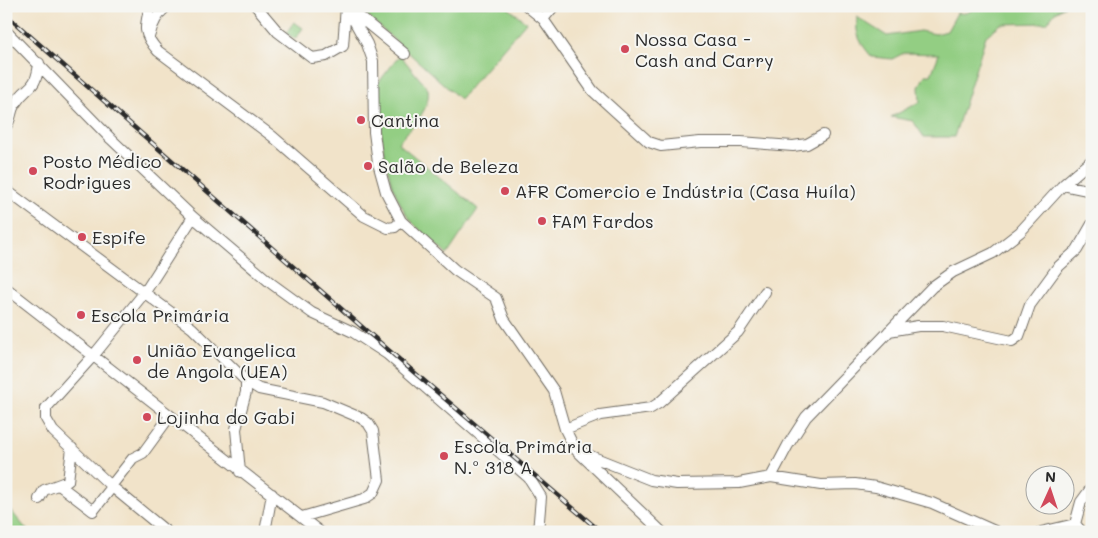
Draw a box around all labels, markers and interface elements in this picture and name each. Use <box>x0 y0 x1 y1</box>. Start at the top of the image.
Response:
place label: Nossa Casa - Cash and Carry <box>635 27 774 72</box>
marker: Nossa Casa - Cash and Carry <box>619 43 631 55</box>
place label: Cantina <box>371 108 440 132</box>
marker: Cantina <box>355 114 367 126</box>
place label: Posto Médico Rodrigues <box>43 149 162 194</box>
place label: Salão de Beleza <box>378 154 519 178</box>
marker: Salão de Beleza <box>362 160 374 172</box>
marker: Posto Médico Rodrigues <box>27 165 39 177</box>
place label: AFR Comercio e Indústria (Casa Huíla) <box>515 179 856 203</box>
marker: AFR Comercio e Indústria (Casa Huíla) <box>499 185 511 197</box>
place label: FAM Fardos <box>552 209 654 233</box>
marker: FAM Fardos <box>536 215 548 227</box>
place label: Espife <box>92 225 146 249</box>
marker: Espife <box>76 231 88 243</box>
place label: Escola Primária <box>91 303 230 327</box>
marker: Escola Primária <box>75 309 87 321</box>
place label: União Evangelica de Angola (UEA) <box>147 338 297 383</box>
marker: União Evangelica de Angola (UEA) <box>131 354 143 366</box>
place label: Lojinha do Gabi <box>157 405 295 429</box>
marker: Lojinha do Gabi <box>141 411 153 423</box>
place label: Escola Primária N.º 318 A <box>454 434 593 479</box>
marker: Escola Primária N.º 318 A <box>438 450 450 462</box>
north arrow <box>1026 466 1076 516</box>
text: N <box>1045 467 1057 486</box>

